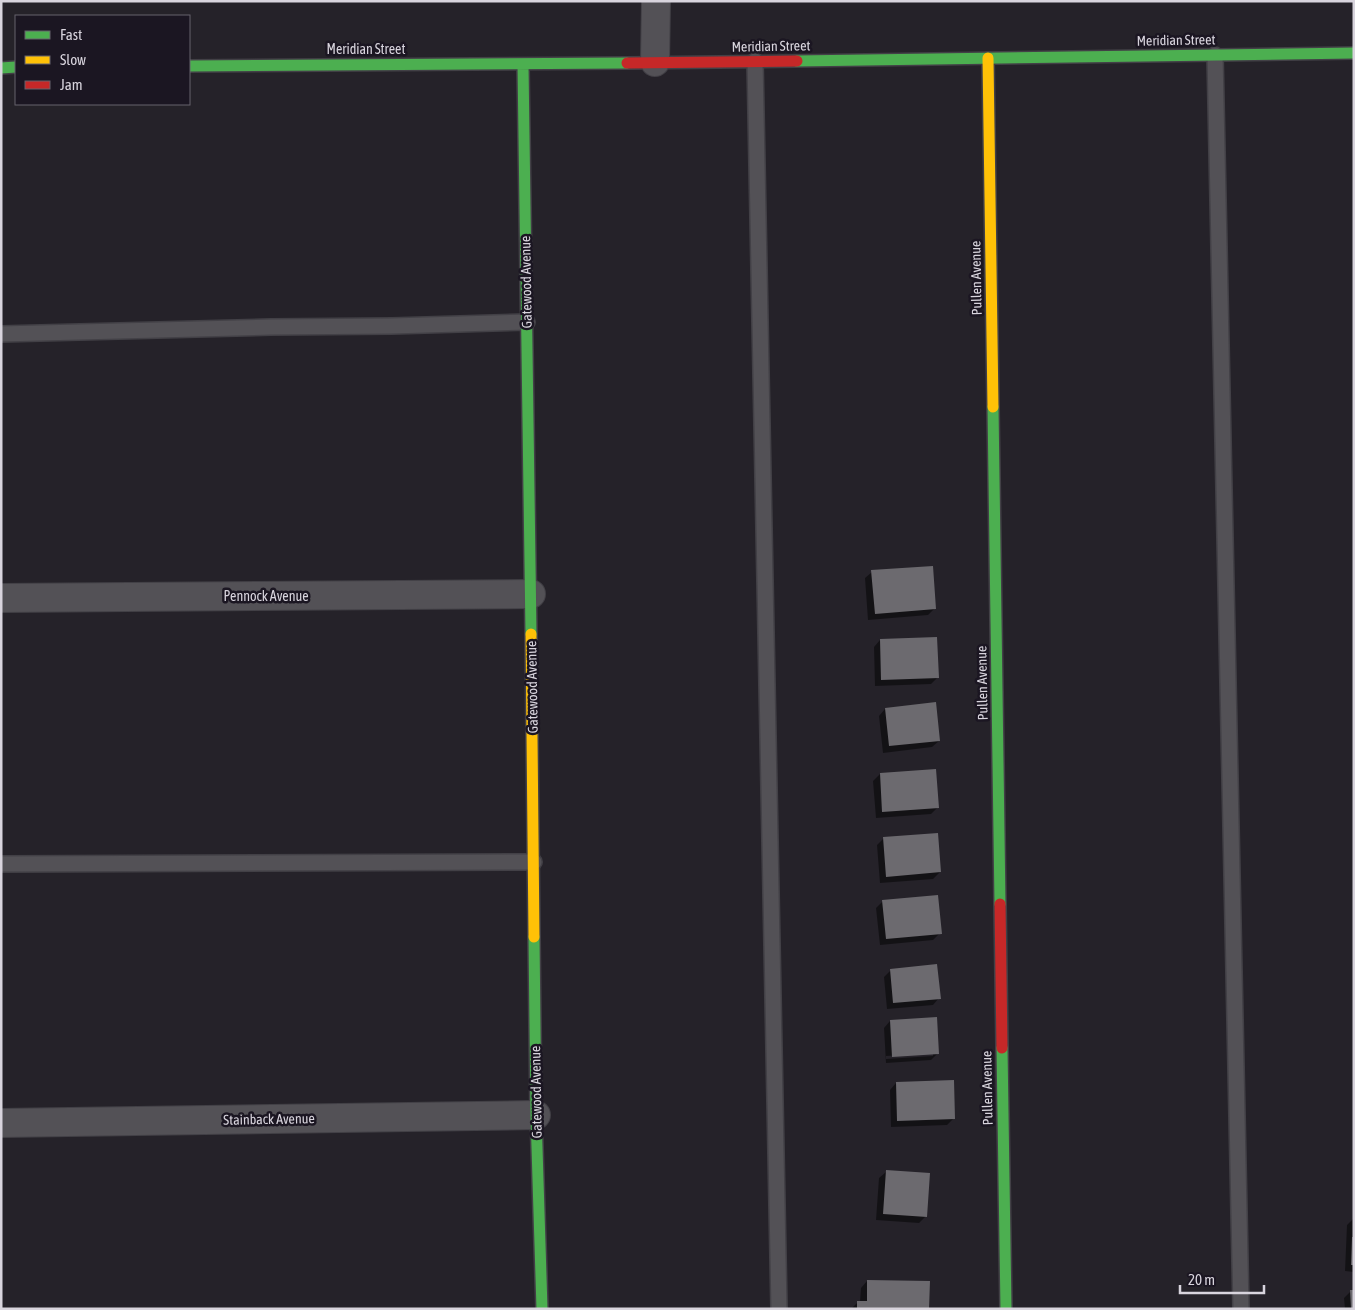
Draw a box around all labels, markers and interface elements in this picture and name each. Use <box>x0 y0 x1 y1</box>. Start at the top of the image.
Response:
legend <box>15 15 190 105</box>
text: Fast <box>60 26 82 43</box>
street label: Meridian Street <box>1136 31 1216 49</box>
street label: Meridian Street <box>731 37 811 55</box>
street label: Meridian Street <box>327 41 405 57</box>
text: Slow <box>60 51 86 68</box>
text: Jam <box>60 76 83 93</box>
street label: Gatewood Avenue <box>517 236 535 328</box>
street label: Pullen Avenue <box>967 241 985 315</box>
street label: Pennock Avenue <box>223 588 309 604</box>
street label: Gatewood Avenue <box>523 641 541 733</box>
street label: Pullen Avenue <box>973 646 991 720</box>
street label: Gatewood Avenue <box>527 1046 545 1138</box>
street label: Pullen Avenue <box>978 1051 996 1125</box>
street label: Stainback Avenue <box>223 1110 315 1128</box>
scale bar <box>1180 1262 1264 1294</box>
text: 20 m <box>1188 1271 1215 1288</box>

